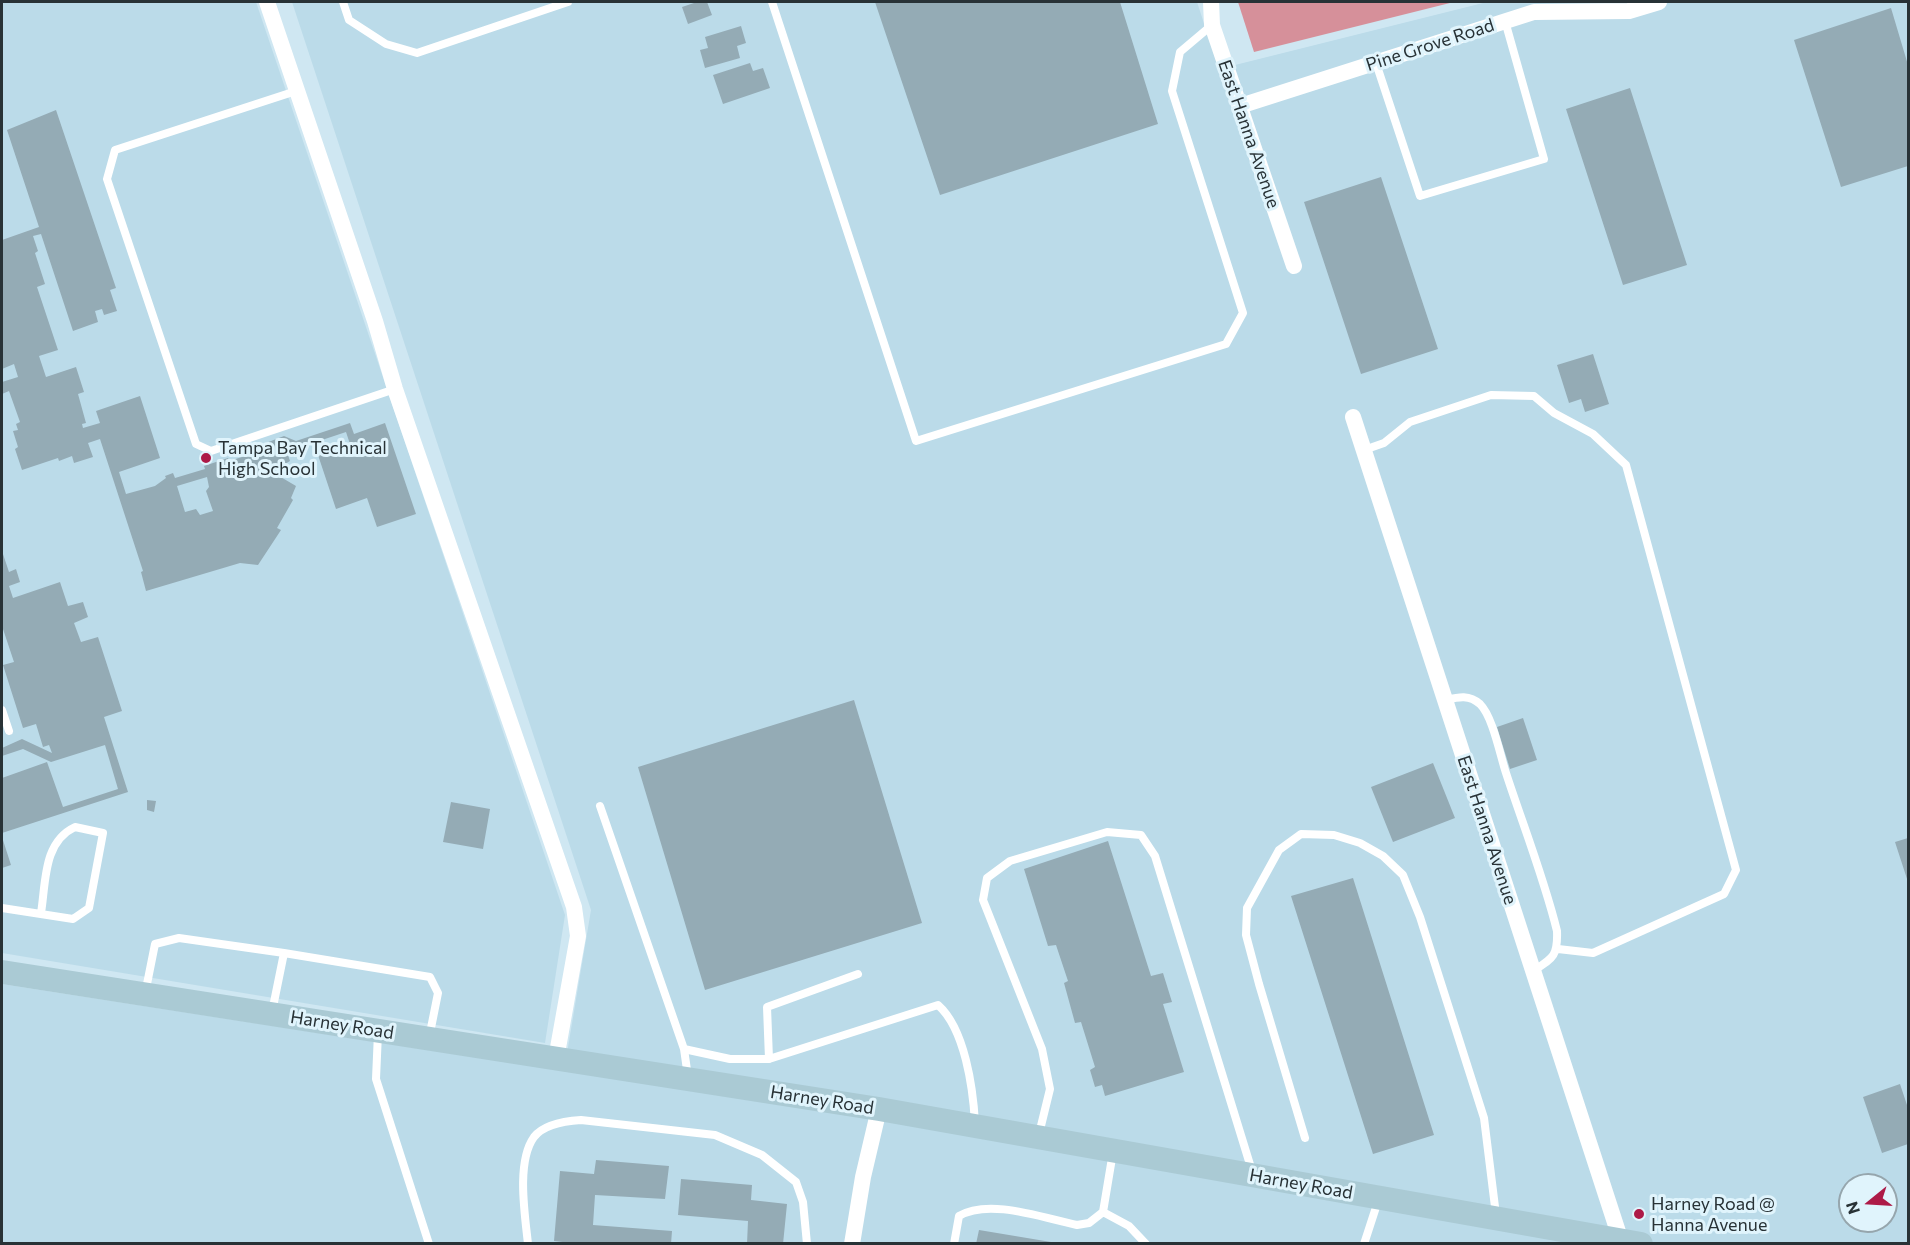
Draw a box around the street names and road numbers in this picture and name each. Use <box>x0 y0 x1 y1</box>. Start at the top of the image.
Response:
street label: Pine Grove Road <box>1363 14 1497 76</box>
street label: East Hanna Avenue <box>1213 57 1285 211</box>
street label: East Hanna Avenue <box>1453 753 1521 907</box>
street label: Harney Road <box>289 1006 395 1044</box>
street label: Harney Road <box>769 1081 875 1119</box>
street label: Harney Road <box>1248 1164 1354 1204</box>

